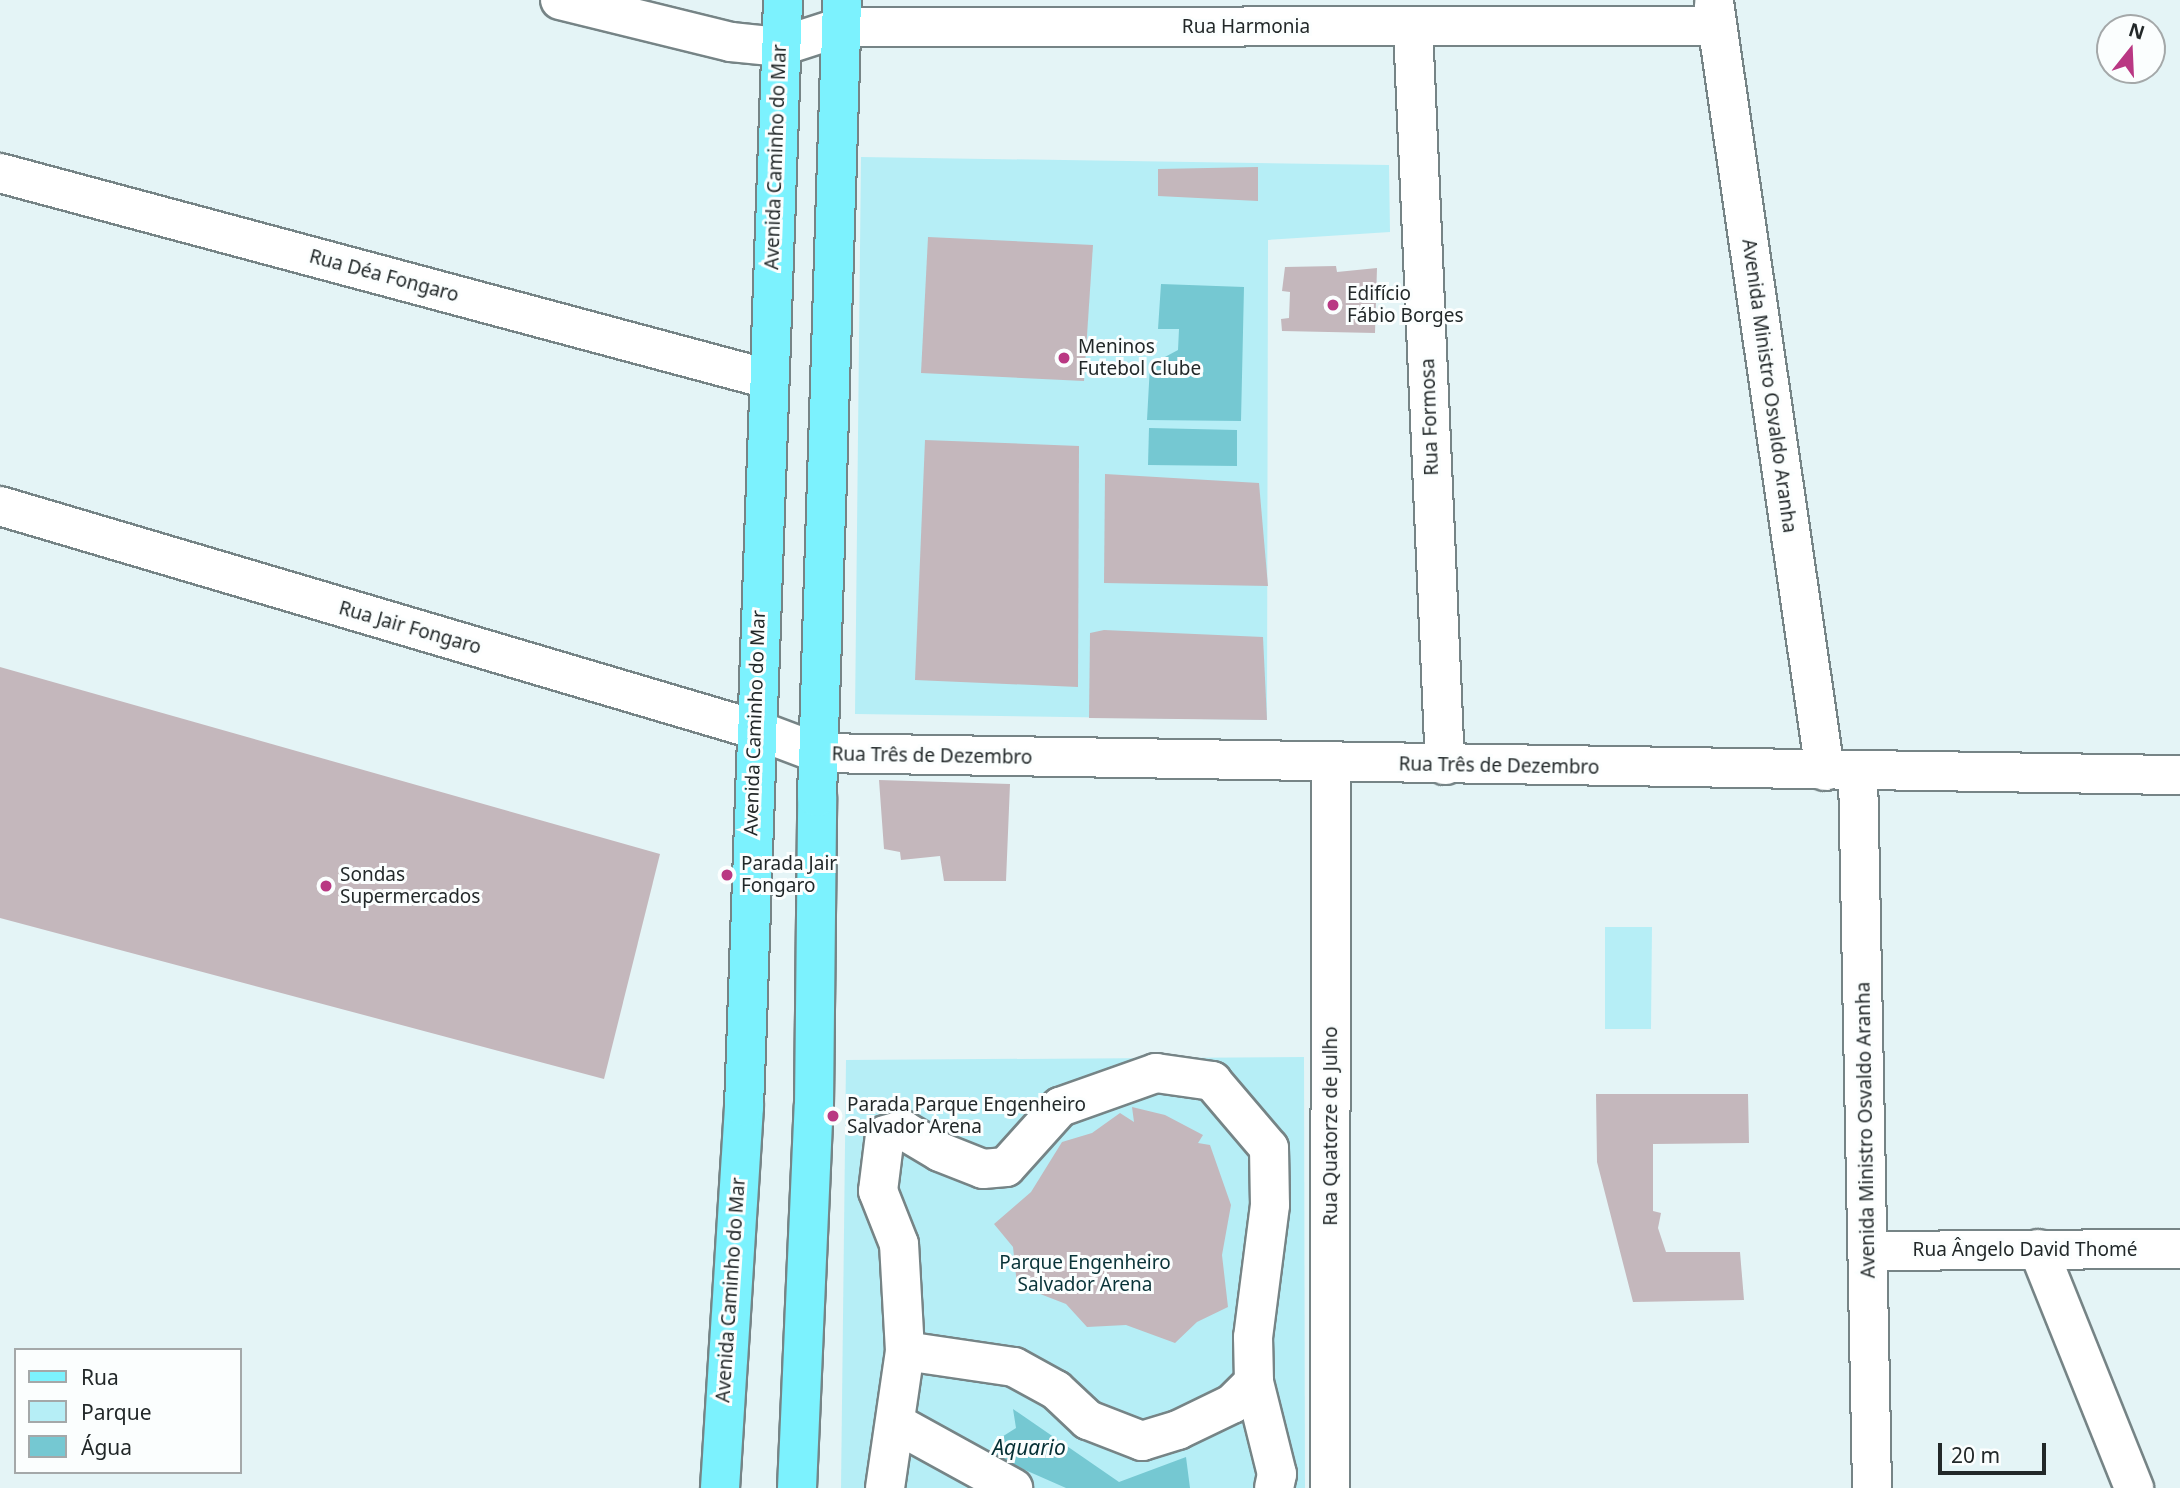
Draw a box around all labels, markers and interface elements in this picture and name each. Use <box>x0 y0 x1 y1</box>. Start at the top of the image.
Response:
north arrow <box>2096 14 2166 84</box>
street label: Rua Harmonia <box>1182 16 1310 38</box>
text: N <box>2125 16 2148 46</box>
street label: Avenida Caminho do Mar <box>761 44 791 270</box>
street label: Avenida Ministro Osvaldo Aranha <box>1737 237 1801 535</box>
street label: Rua Déa Fongaro <box>307 245 461 307</box>
place label: Edifício Fábio Borges <box>1347 283 1464 327</box>
marker: Edifício Fábio Borges <box>1325 297 1341 313</box>
place label: Meninos Futebol Clube <box>1078 336 1201 380</box>
marker: Meninos Futebol Clube <box>1056 350 1072 366</box>
street label: Rua Formosa <box>1417 358 1443 476</box>
street label: Rua Jair Fongaro <box>336 597 484 659</box>
street label: Avenida Caminho do Mar <box>740 610 770 836</box>
street label: Rua Três de Dezembro <box>831 743 1033 769</box>
street label: Rua Três de Dezembro <box>1398 753 1600 779</box>
place label: Parada Jair Fongaro <box>741 853 837 897</box>
place label: Sondas Supermercados <box>340 864 480 908</box>
marker: Parada Jair Fongaro <box>719 867 735 883</box>
marker: Sondas Supermercados <box>318 878 334 894</box>
street label: Avenida Ministro Osvaldo Aranha <box>1852 981 1880 1279</box>
street label: Rua Quatorze de Julho <box>1320 1026 1342 1226</box>
place label: Parada Parque Engenheiro Salvador Arena <box>847 1094 1086 1138</box>
marker: Parada Parque Engenheiro Salvador Arena <box>825 1108 841 1124</box>
street label: Avenida Caminho do Mar <box>712 1177 750 1403</box>
street label: Rua Ângelo David Thomé <box>1913 1239 2137 1261</box>
park label: Parque Engenheiro Salvador Arena <box>999 1252 1171 1296</box>
legend <box>14 1348 242 1474</box>
text: Rua <box>81 1363 119 1391</box>
text: Parque <box>81 1398 151 1426</box>
scale bar <box>1942 1428 2050 1472</box>
text: Água <box>81 1433 132 1461</box>
water label: Aquario <box>992 1434 1066 1460</box>
text: 20 m <box>1951 1441 2000 1469</box>

